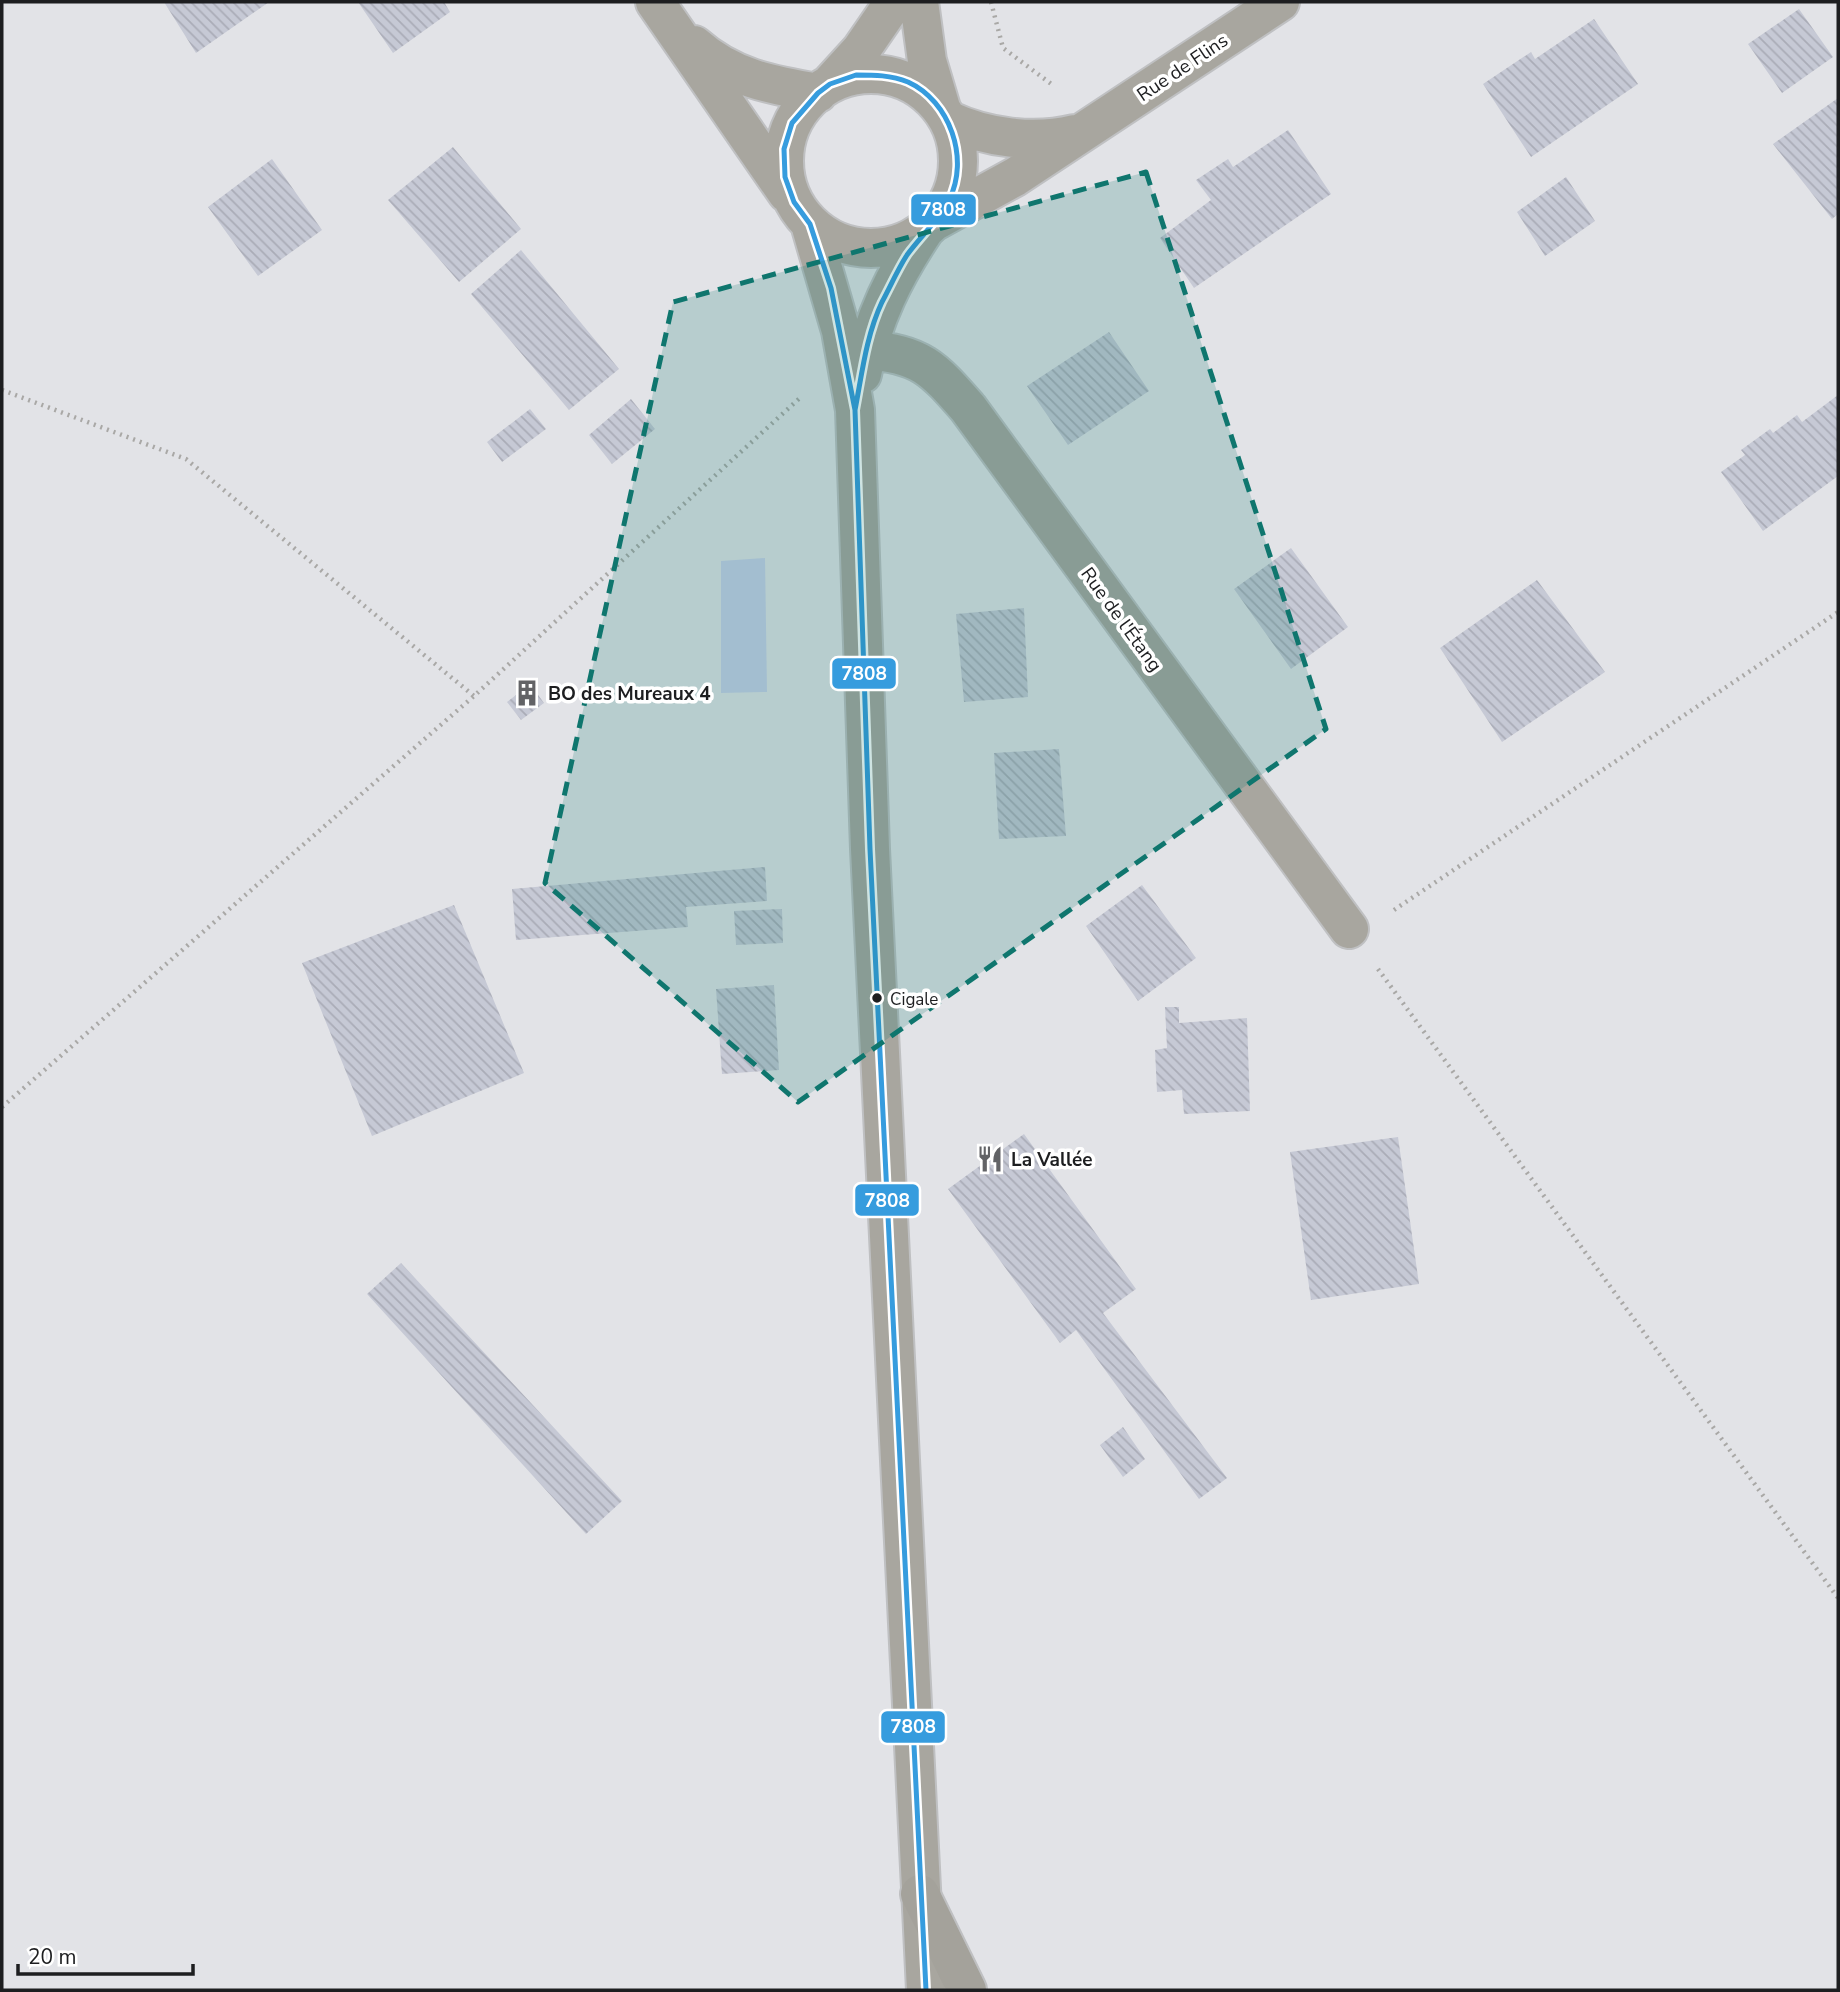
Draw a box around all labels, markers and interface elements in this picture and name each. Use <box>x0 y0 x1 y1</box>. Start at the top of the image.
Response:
street label: Rue de Flins <box>1132 28 1233 108</box>
line badge: 7808 <box>910 193 977 226</box>
text: 7808 <box>920 197 966 223</box>
street label: Rue de l'Étang <box>1074 562 1168 677</box>
line badge: 7808 <box>831 657 897 690</box>
text: 7808 <box>841 661 887 687</box>
building icon: BO des Mureaux 4 <box>512 678 542 708</box>
place label: BO des Mureaux 4 <box>548 681 711 707</box>
place label: Cigale <box>890 988 938 1011</box>
marker: Cigale <box>870 991 884 1005</box>
restaurant icon: La Vallée <box>975 1144 1005 1174</box>
place label: La Vallée <box>1011 1147 1093 1173</box>
line badge: 7808 <box>854 1183 920 1217</box>
text: 7808 <box>864 1188 910 1214</box>
line badge: 7808 <box>880 1710 946 1744</box>
text: 7808 <box>890 1714 936 1740</box>
scale bar <box>18 1932 192 1976</box>
text: 20 m <box>28 1943 77 1971</box>

